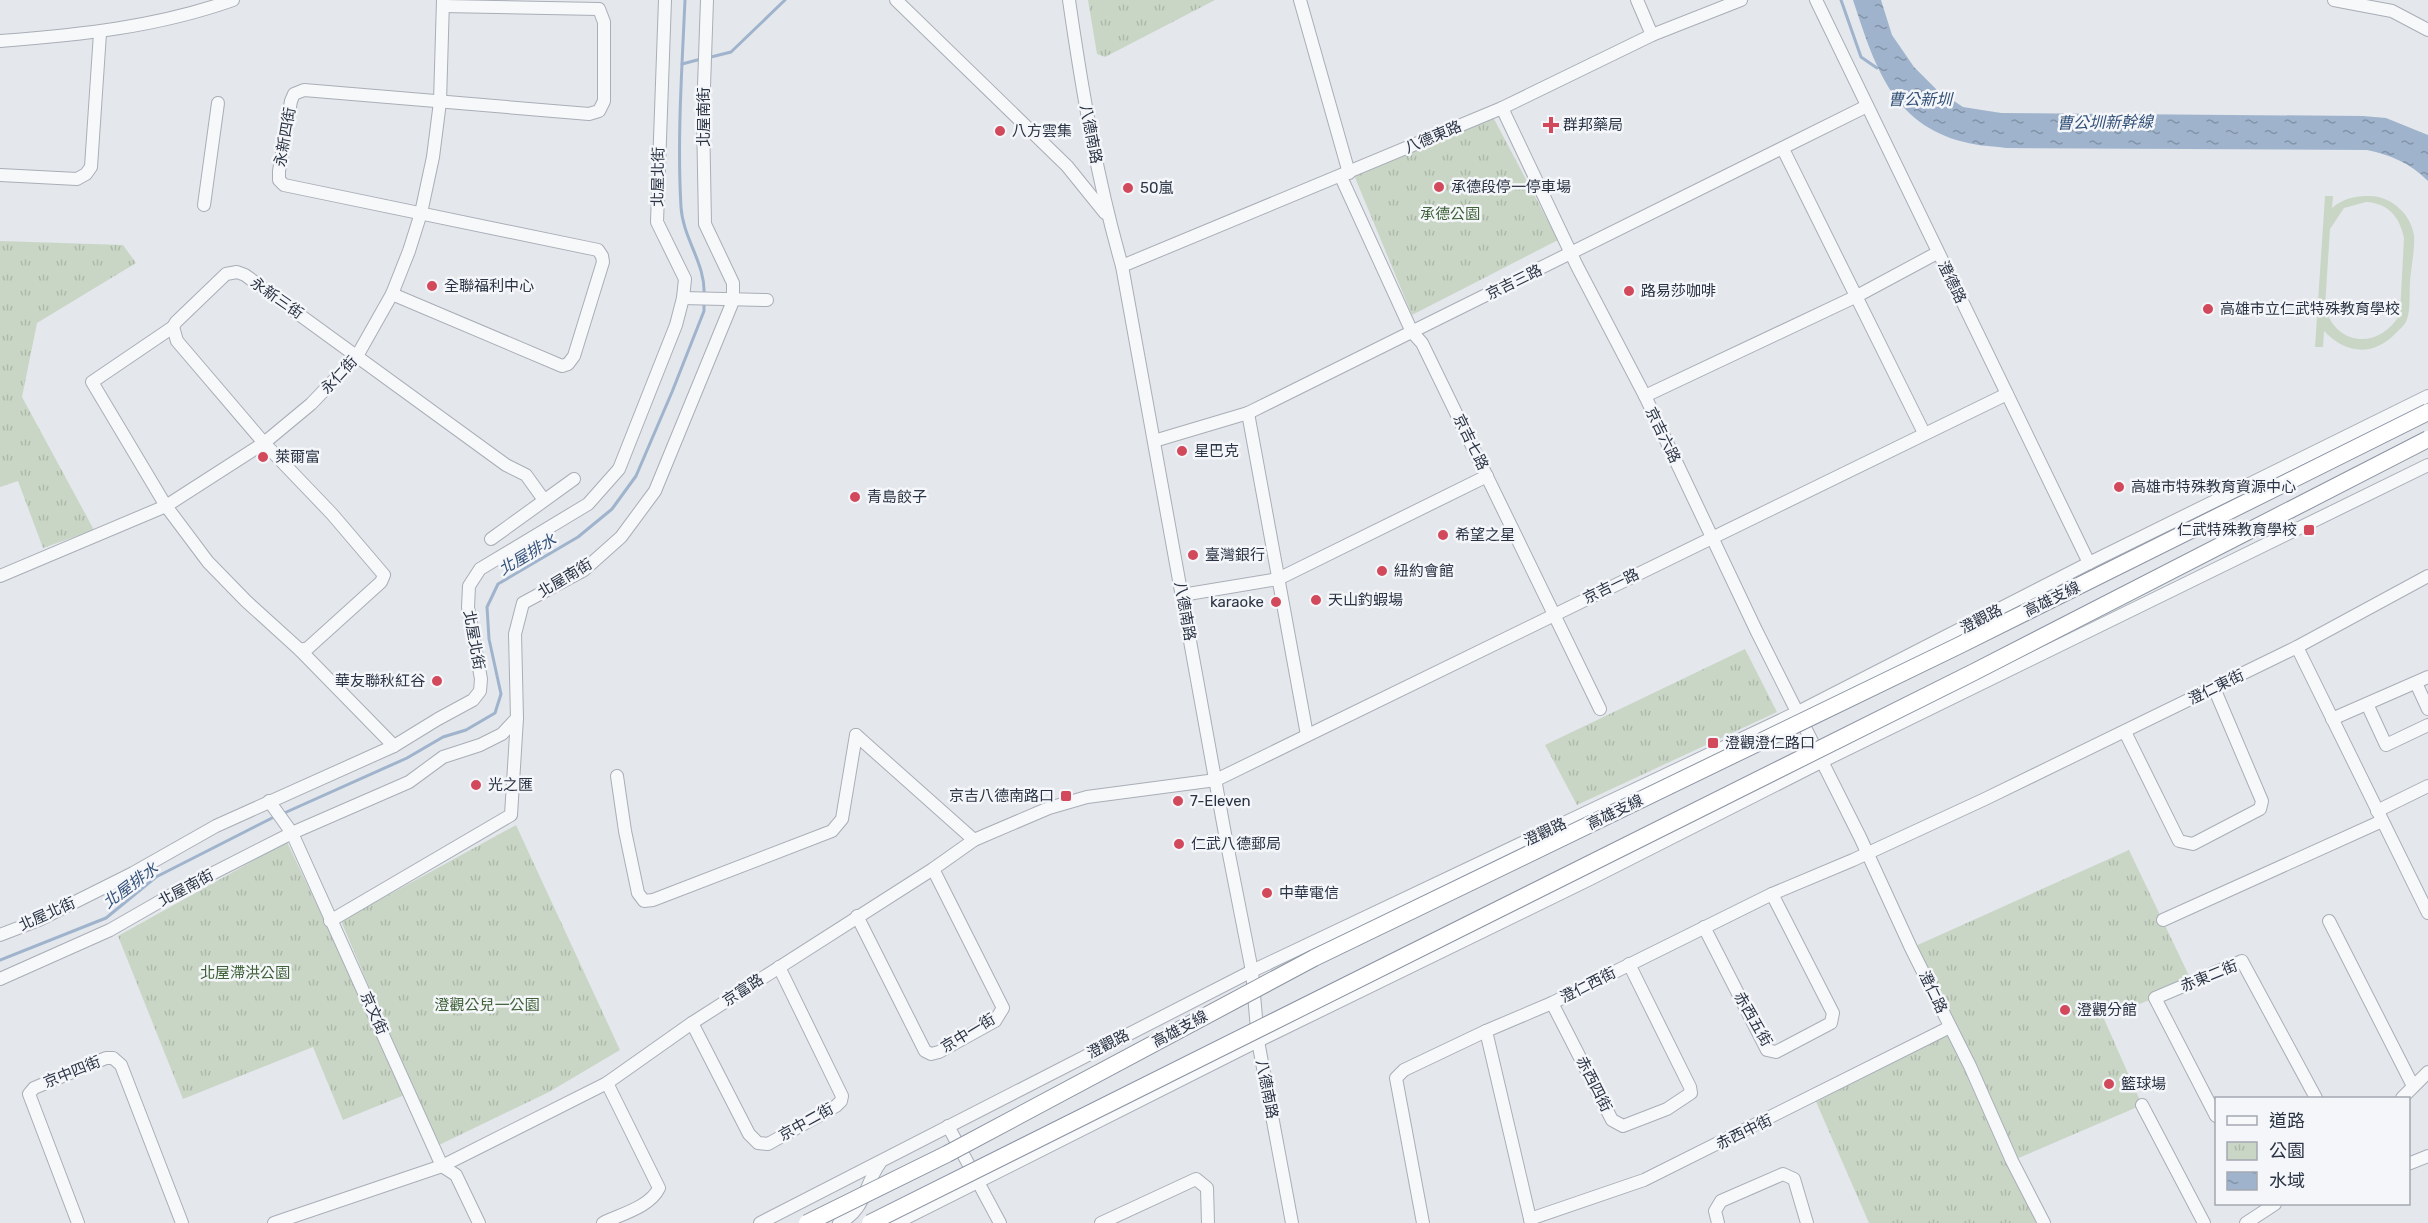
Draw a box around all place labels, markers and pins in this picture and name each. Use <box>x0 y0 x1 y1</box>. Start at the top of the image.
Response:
place label: 群邦藥局 <box>1563 116 1623 134</box>
marker: 群邦藥局 <box>1544 118 1558 132</box>
place label: 八方雲集 <box>1012 122 1072 140</box>
marker: 八方雲集 <box>993 124 1007 138</box>
place label: 承德段停一停車場 <box>1451 178 1571 196</box>
place label: 50嵐 <box>1140 179 1173 197</box>
marker: 承德段停一停車場 <box>1432 180 1446 194</box>
marker: 50嵐 <box>1121 181 1135 195</box>
place label: 全聯福利中心 <box>444 277 534 295</box>
marker: 全聯福利中心 <box>425 279 439 293</box>
place label: 路易莎咖啡 <box>1641 282 1716 300</box>
marker: 路易莎咖啡 <box>1622 284 1636 298</box>
place label: 高雄市立仁武特殊教育學校 <box>2220 300 2400 318</box>
marker: 高雄市立仁武特殊教育學校 <box>2201 302 2215 316</box>
place label: 星巴克 <box>1194 442 1239 460</box>
marker: 星巴克 <box>1175 444 1189 458</box>
place label: 萊爾富 <box>275 448 320 466</box>
marker: 萊爾富 <box>256 450 270 464</box>
place label: 高雄市特殊教育資源中心 <box>2131 478 2296 496</box>
marker: 高雄市特殊教育資源中心 <box>2112 480 2126 494</box>
place label: 青島餃子 <box>867 488 927 506</box>
marker: 青島餃子 <box>848 490 862 504</box>
place label: 仁武特殊教育學校 <box>2177 521 2297 539</box>
marker: 仁武特殊教育學校 <box>2302 523 2316 537</box>
place label: 希望之星 <box>1455 526 1515 544</box>
marker: 希望之星 <box>1436 528 1450 542</box>
place label: 臺灣銀行 <box>1205 546 1265 564</box>
marker: 臺灣銀行 <box>1186 548 1200 562</box>
place label: 紐約會館 <box>1394 562 1454 580</box>
marker: 紐約會館 <box>1375 564 1389 578</box>
place label: 天山釣蝦場 <box>1328 591 1403 609</box>
place label: karaoke <box>1210 593 1264 611</box>
marker: 天山釣蝦場 <box>1309 593 1323 607</box>
marker: karaoke <box>1269 595 1283 609</box>
place label: 華友聯秋紅谷 <box>335 672 425 690</box>
marker: 華友聯秋紅谷 <box>430 674 444 688</box>
place label: 澄觀澄仁路口 <box>1725 734 1815 752</box>
marker: 澄觀澄仁路口 <box>1706 736 1720 750</box>
place label: 光之匯 <box>488 776 533 794</box>
marker: 光之匯 <box>469 778 483 792</box>
place label: 京吉八德南路口 <box>949 787 1054 805</box>
marker: 京吉八德南路口 <box>1059 789 1073 803</box>
place label: 7-Eleven <box>1190 792 1251 810</box>
marker: 7-Eleven <box>1171 794 1185 808</box>
place label: 仁武八德郵局 <box>1191 835 1281 853</box>
marker: 仁武八德郵局 <box>1172 837 1186 851</box>
place label: 中華電信 <box>1279 884 1339 902</box>
marker: 中華電信 <box>1260 886 1274 900</box>
place label: 澄觀分館 <box>2077 1001 2137 1019</box>
marker: 澄觀分館 <box>2058 1003 2072 1017</box>
place label: 籃球場 <box>2121 1075 2166 1093</box>
marker: 籃球場 <box>2102 1077 2116 1091</box>

